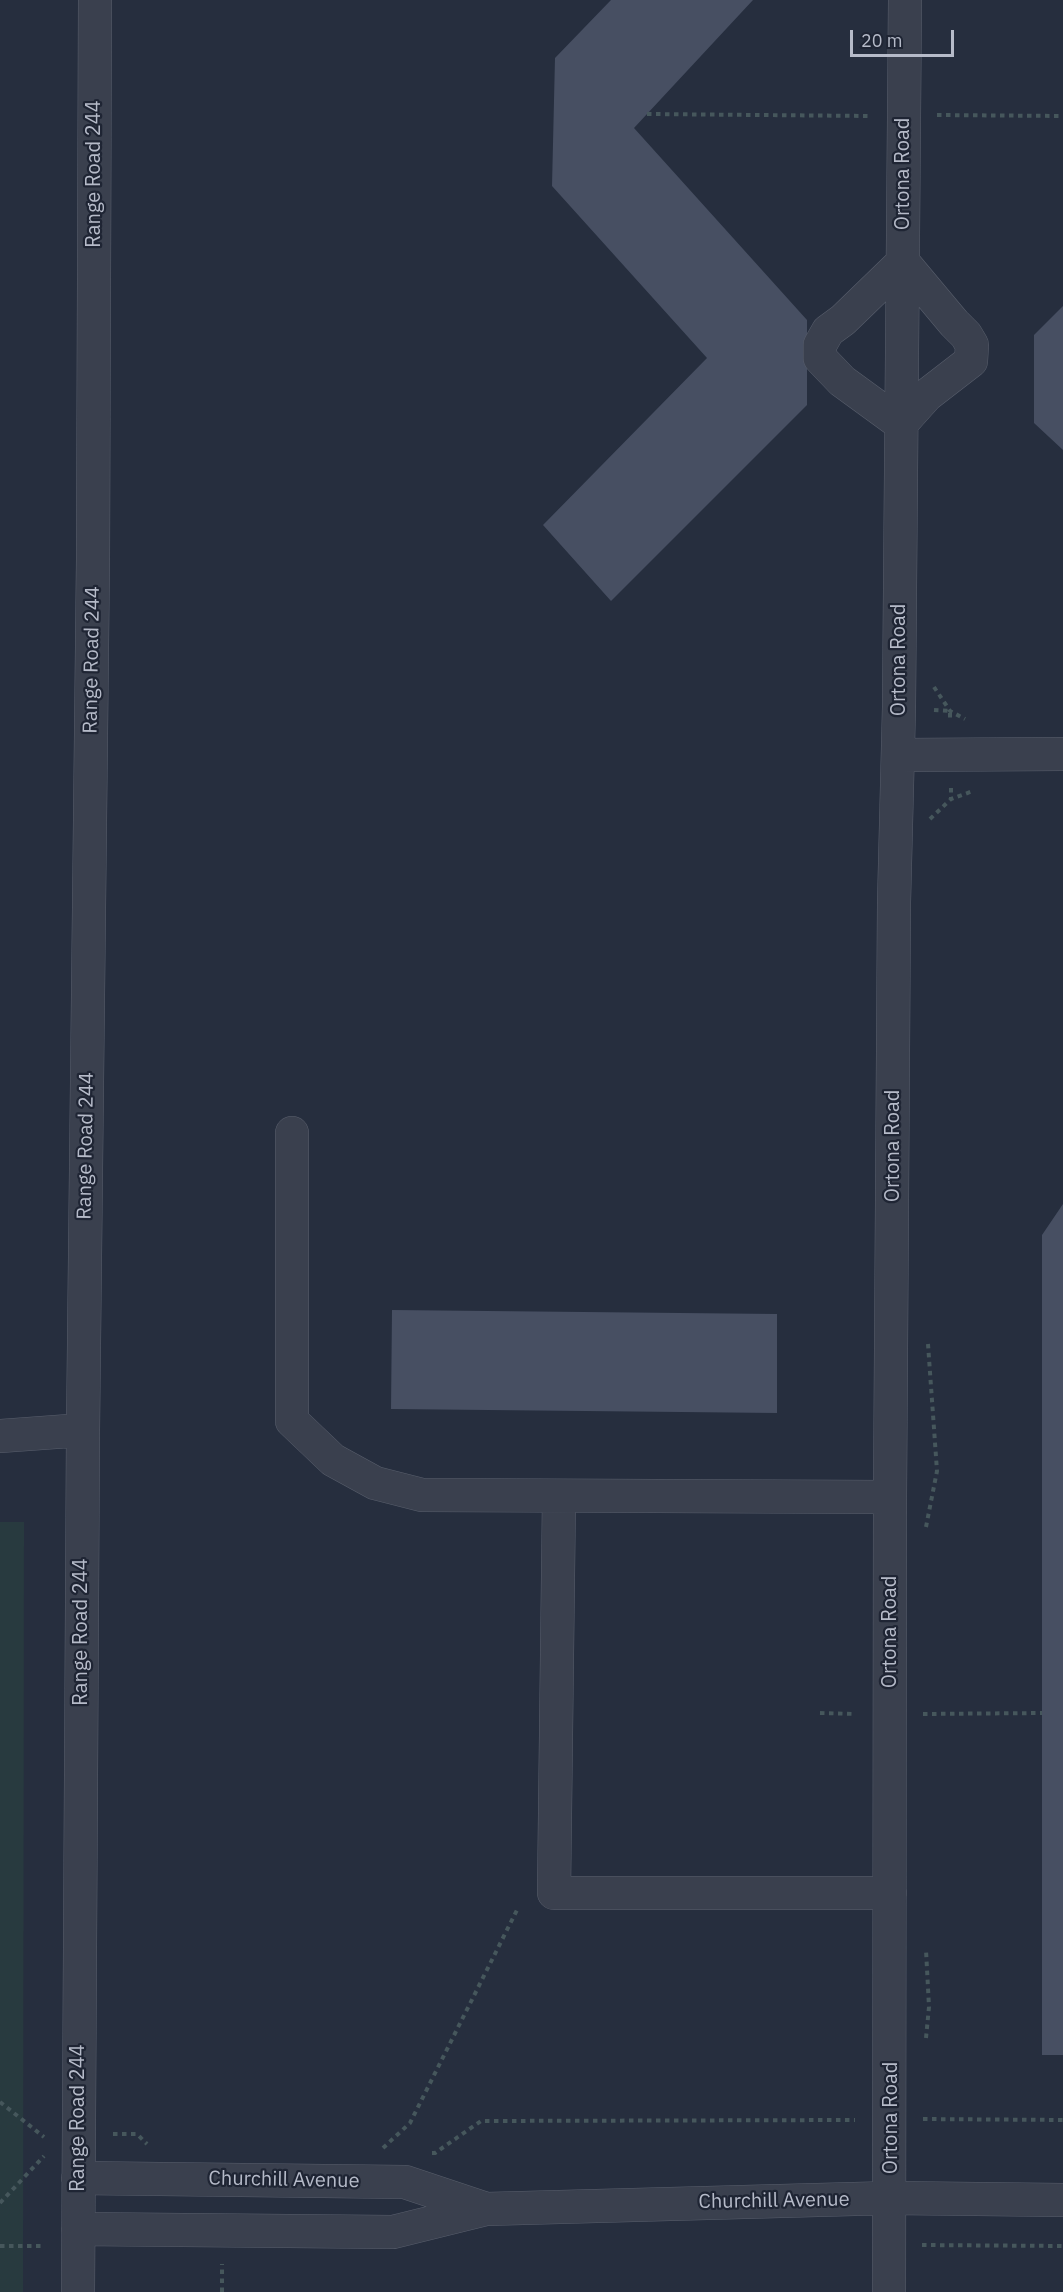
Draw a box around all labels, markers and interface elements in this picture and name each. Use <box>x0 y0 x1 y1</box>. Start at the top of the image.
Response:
scale bar <box>853 18 956 56</box>
text: 20 m <box>861 29 903 52</box>
street label: Range Road 244 <box>82 100 106 248</box>
street label: Ortona Road <box>891 118 915 230</box>
street label: Range Road 244 <box>79 586 105 734</box>
street label: Ortona Road <box>887 604 911 716</box>
street label: Range Road 244 <box>73 1072 99 1220</box>
street label: Ortona Road <box>881 1090 905 1202</box>
street label: Range Road 244 <box>69 1558 93 1706</box>
street label: Ortona Road <box>878 1576 902 1688</box>
street label: Range Road 244 <box>66 2044 90 2192</box>
street label: Ortona Road <box>879 2062 903 2174</box>
street label: Churchill Avenue <box>208 2167 360 2193</box>
street label: Churchill Avenue <box>698 2188 850 2214</box>

